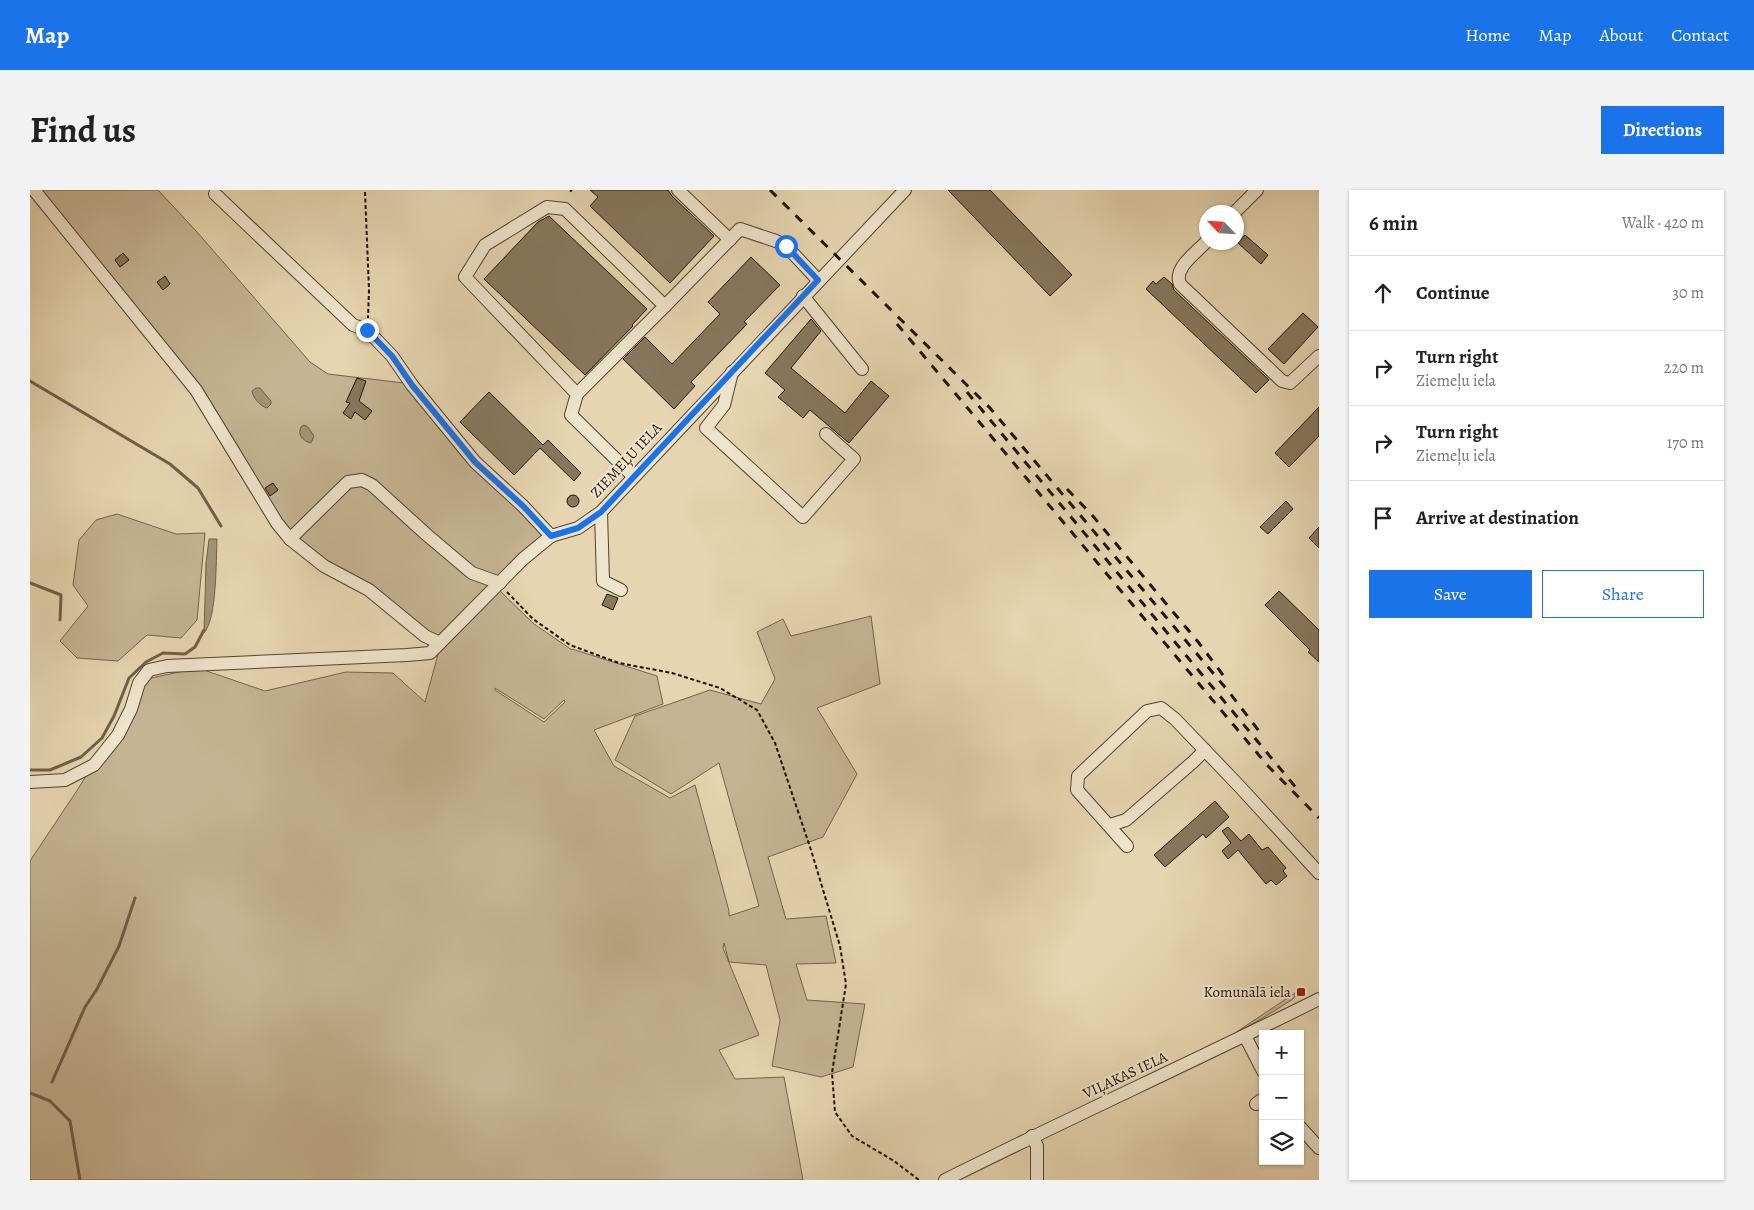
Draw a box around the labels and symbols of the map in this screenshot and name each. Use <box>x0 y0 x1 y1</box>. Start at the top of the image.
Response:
north arrow <box>1199 205 1244 250</box>
route start <box>775 235 798 258</box>
route end <box>356 319 379 342</box>
street label: ZIEMEĻU IELA <box>586 418 666 502</box>
place label: Komunālā iela <box>1204 982 1291 1002</box>
marker: Komunālā iela <box>1295 986 1307 998</box>
street label: VIĻAKAS IELA <box>1079 1047 1171 1104</box>

